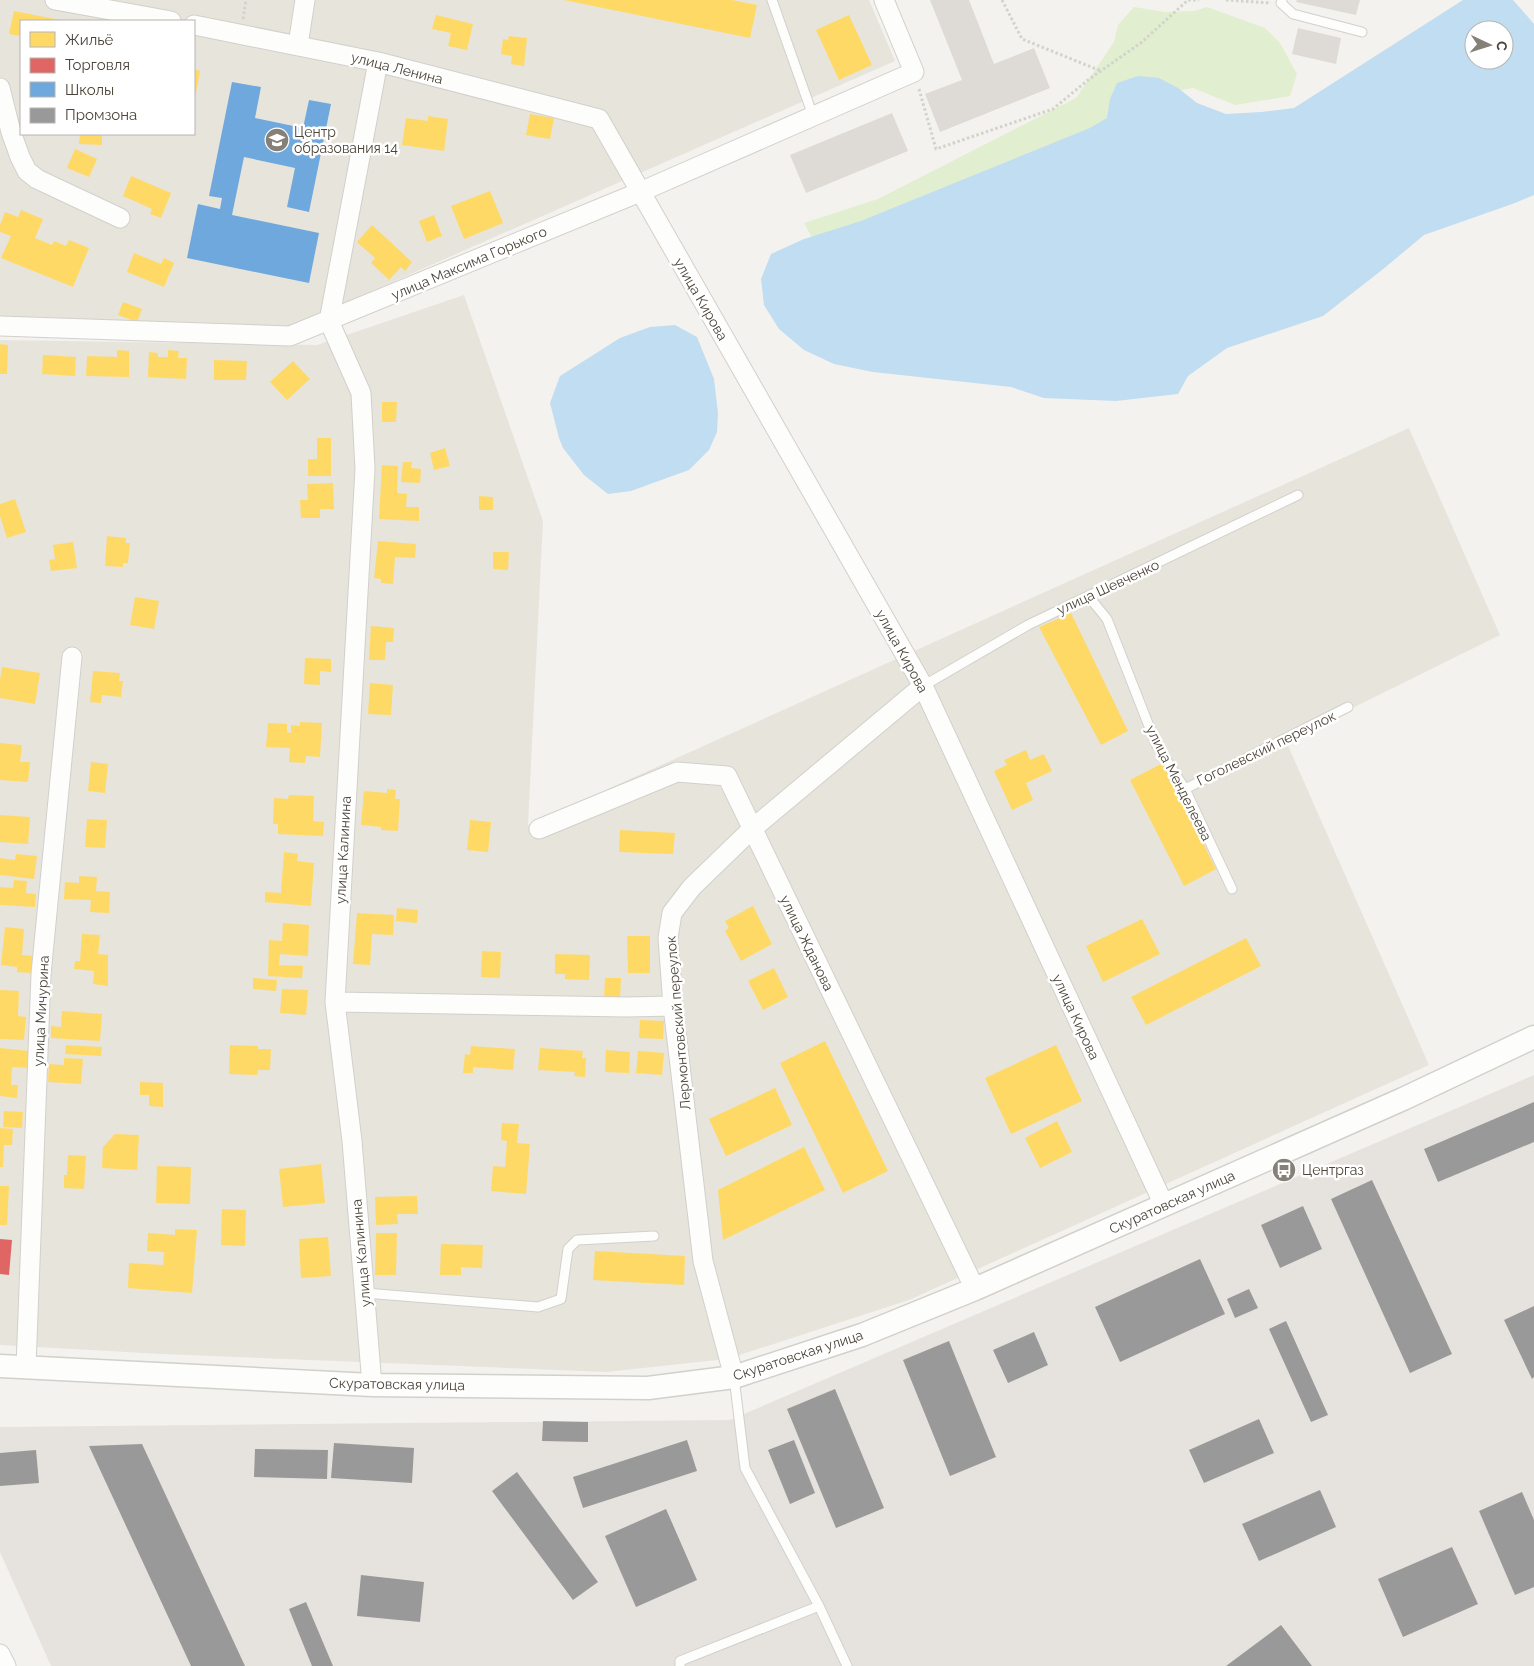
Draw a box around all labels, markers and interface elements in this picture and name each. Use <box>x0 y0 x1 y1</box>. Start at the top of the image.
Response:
legend <box>20 20 195 135</box>
north arrow <box>1464 20 1514 70</box>
text: Жильё <box>65 31 114 49</box>
text: С <box>1494 41 1510 52</box>
street label: улица Ленина <box>350 49 444 87</box>
text: Торговля <box>65 56 130 74</box>
text: Школы <box>65 81 114 99</box>
text: Промзона <box>65 106 137 124</box>
place label: Центр образования 14 <box>294 124 398 156</box>
school or university icon: Центр образования 14 <box>264 127 290 153</box>
street label: улица Максима Горького <box>389 223 549 303</box>
street label: улица Кирова <box>671 255 731 343</box>
street label: улица Шевченко <box>1054 556 1162 618</box>
street label: улица Кирова <box>873 607 931 695</box>
street label: Гоголевский переулок <box>1194 707 1338 789</box>
street label: улица Менделеева <box>1143 723 1215 843</box>
street label: улица Калинина <box>332 796 354 904</box>
street label: улица Жданова <box>777 893 837 993</box>
street label: Лермонтовский переулок <box>662 935 694 1111</box>
street label: улица Мичурина <box>30 955 52 1067</box>
street label: улица Кирова <box>1049 972 1103 1062</box>
bus stop icon: Центргаз <box>1271 1157 1297 1183</box>
place label: Центргаз <box>1302 1162 1364 1178</box>
street label: Скуратовская улица <box>1107 1167 1237 1237</box>
street label: улица Калинина <box>348 1198 374 1308</box>
street label: Скуратовская улица <box>731 1326 865 1384</box>
street label: Скуратовская улица <box>329 1375 465 1393</box>

